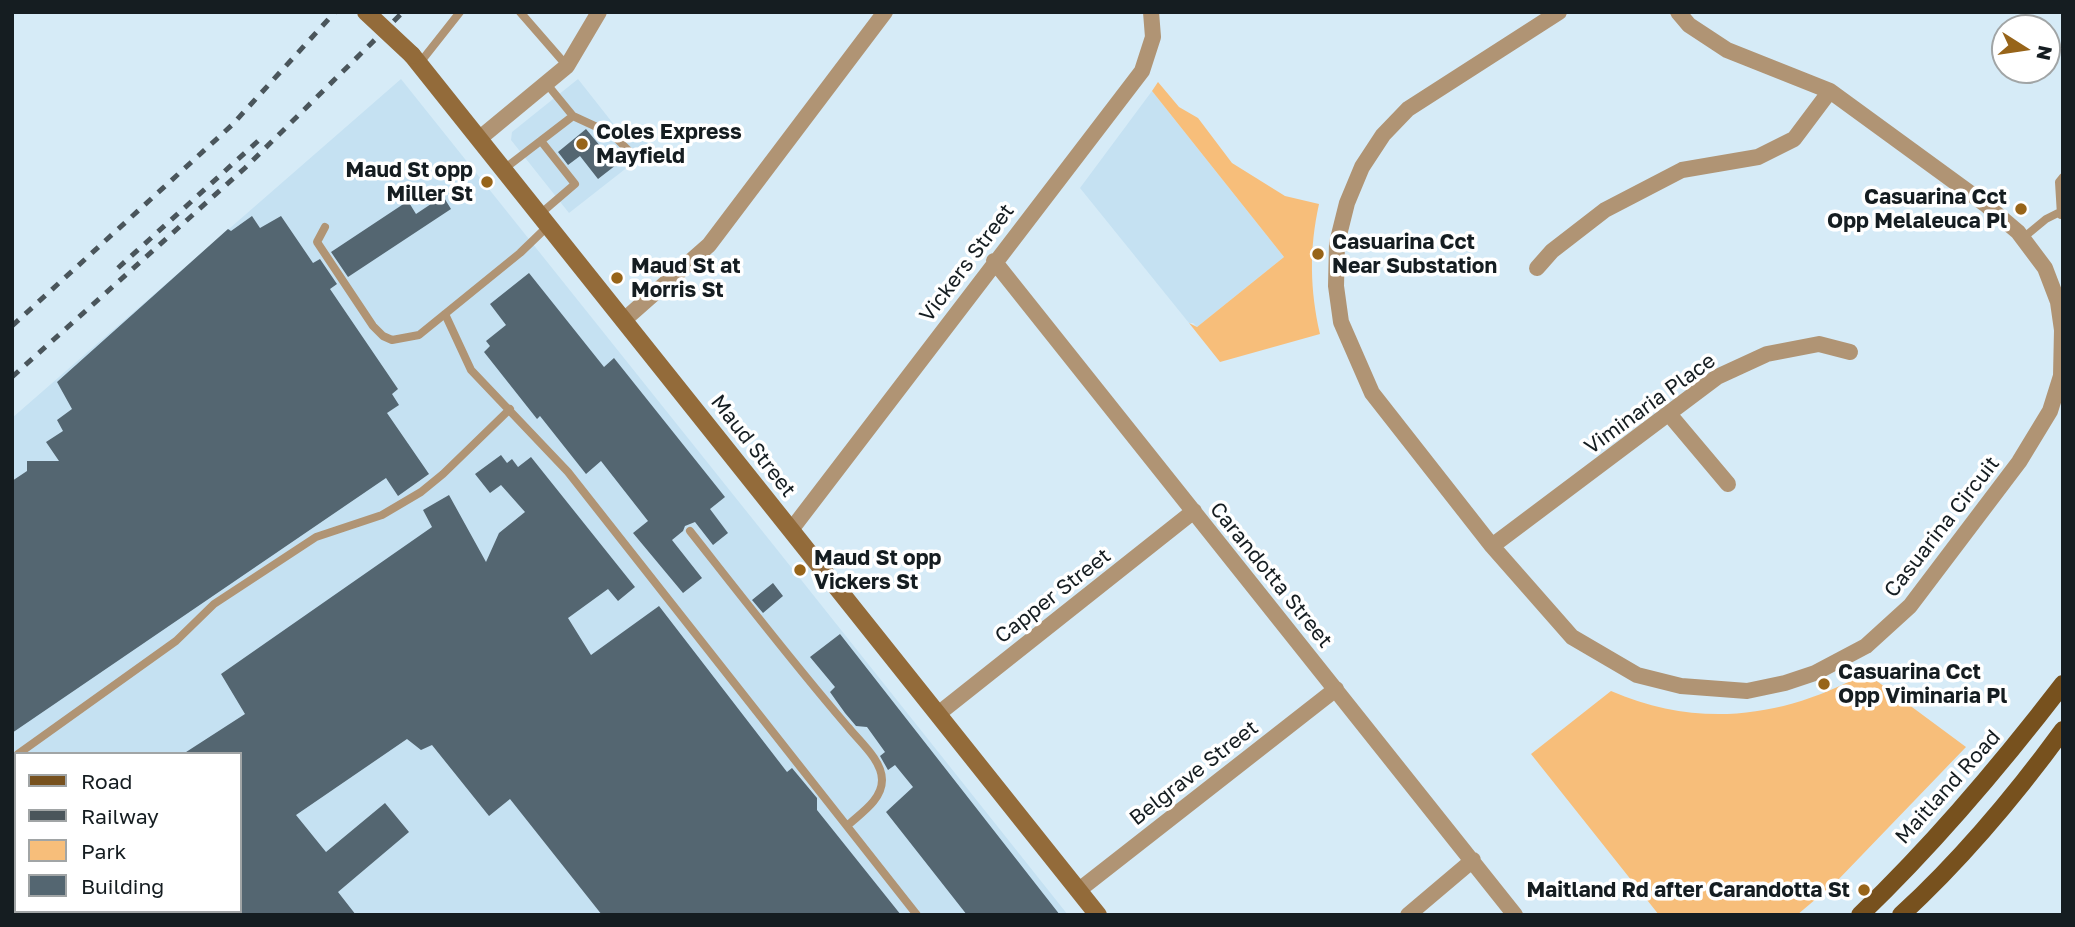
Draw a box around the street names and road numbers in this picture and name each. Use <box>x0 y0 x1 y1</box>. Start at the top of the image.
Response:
street label: Vickers Street <box>914 199 1020 327</box>
street label: Viminaria Place <box>1580 348 1720 460</box>
street label: Maud Street <box>705 390 801 502</box>
street label: Casuarina Circuit <box>1879 452 2005 602</box>
street label: Carandotta Street <box>1204 497 1338 653</box>
street label: Capper Street <box>990 543 1116 649</box>
street label: Belgrave Street <box>1125 715 1263 831</box>
street label: Maitland Road <box>1890 725 2006 849</box>

